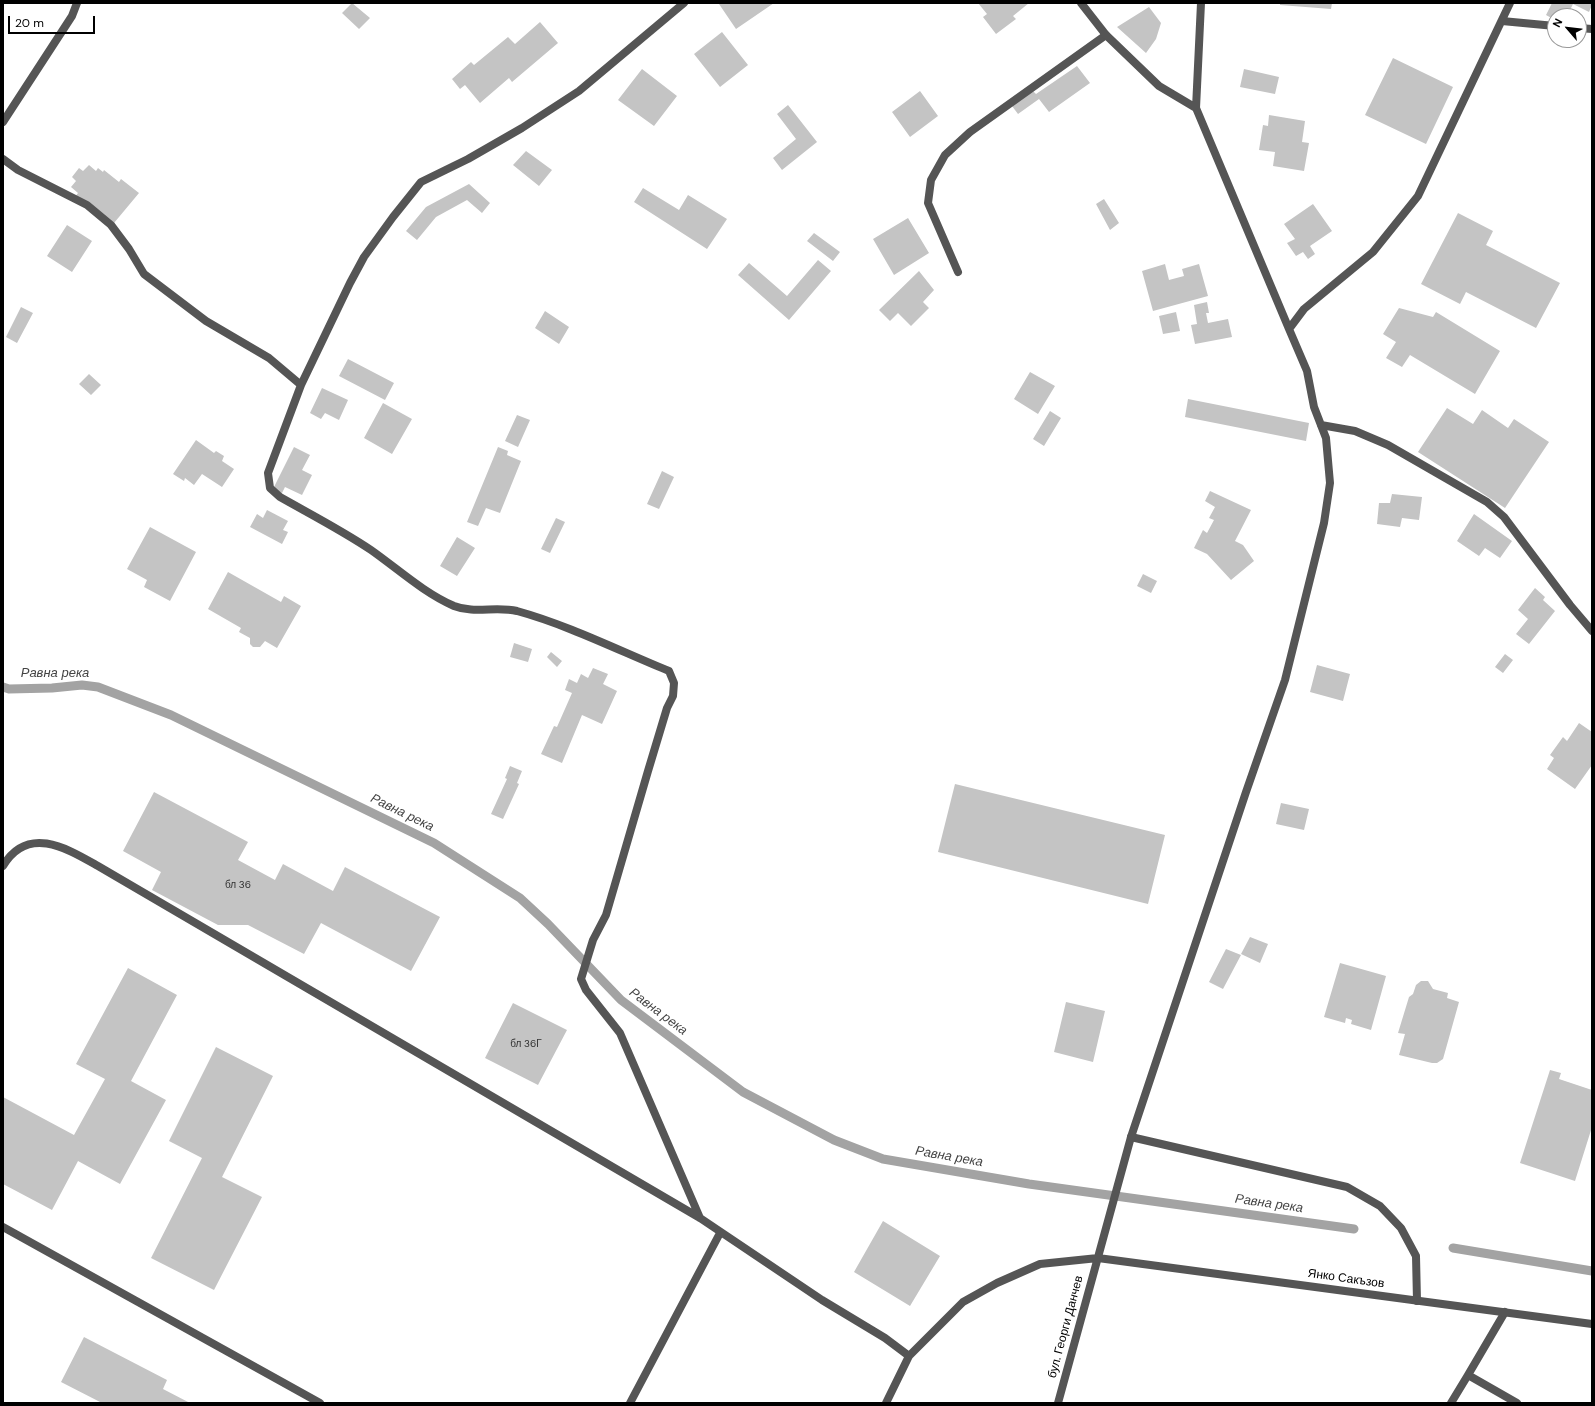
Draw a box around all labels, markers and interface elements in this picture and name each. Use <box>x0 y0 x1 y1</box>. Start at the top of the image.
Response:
scale bar <box>10 8 97 34</box>
north arrow <box>1547 8 1587 48</box>
text: 20 m <box>15 15 44 31</box>
text: N <box>1549 16 1565 30</box>
water label: Равна река <box>21 666 89 682</box>
water label: Равна река <box>368 791 436 835</box>
house number: бл 36 <box>225 879 251 891</box>
water label: Равна река <box>626 985 690 1039</box>
house number: бл 36Г <box>510 1038 542 1050</box>
water label: Равна река <box>914 1143 984 1171</box>
water label: Равна река <box>1234 1192 1304 1216</box>
street label: Янко Сакъзов <box>1307 1266 1385 1292</box>
street label: бул. Георги Данчев <box>1045 1274 1087 1380</box>

